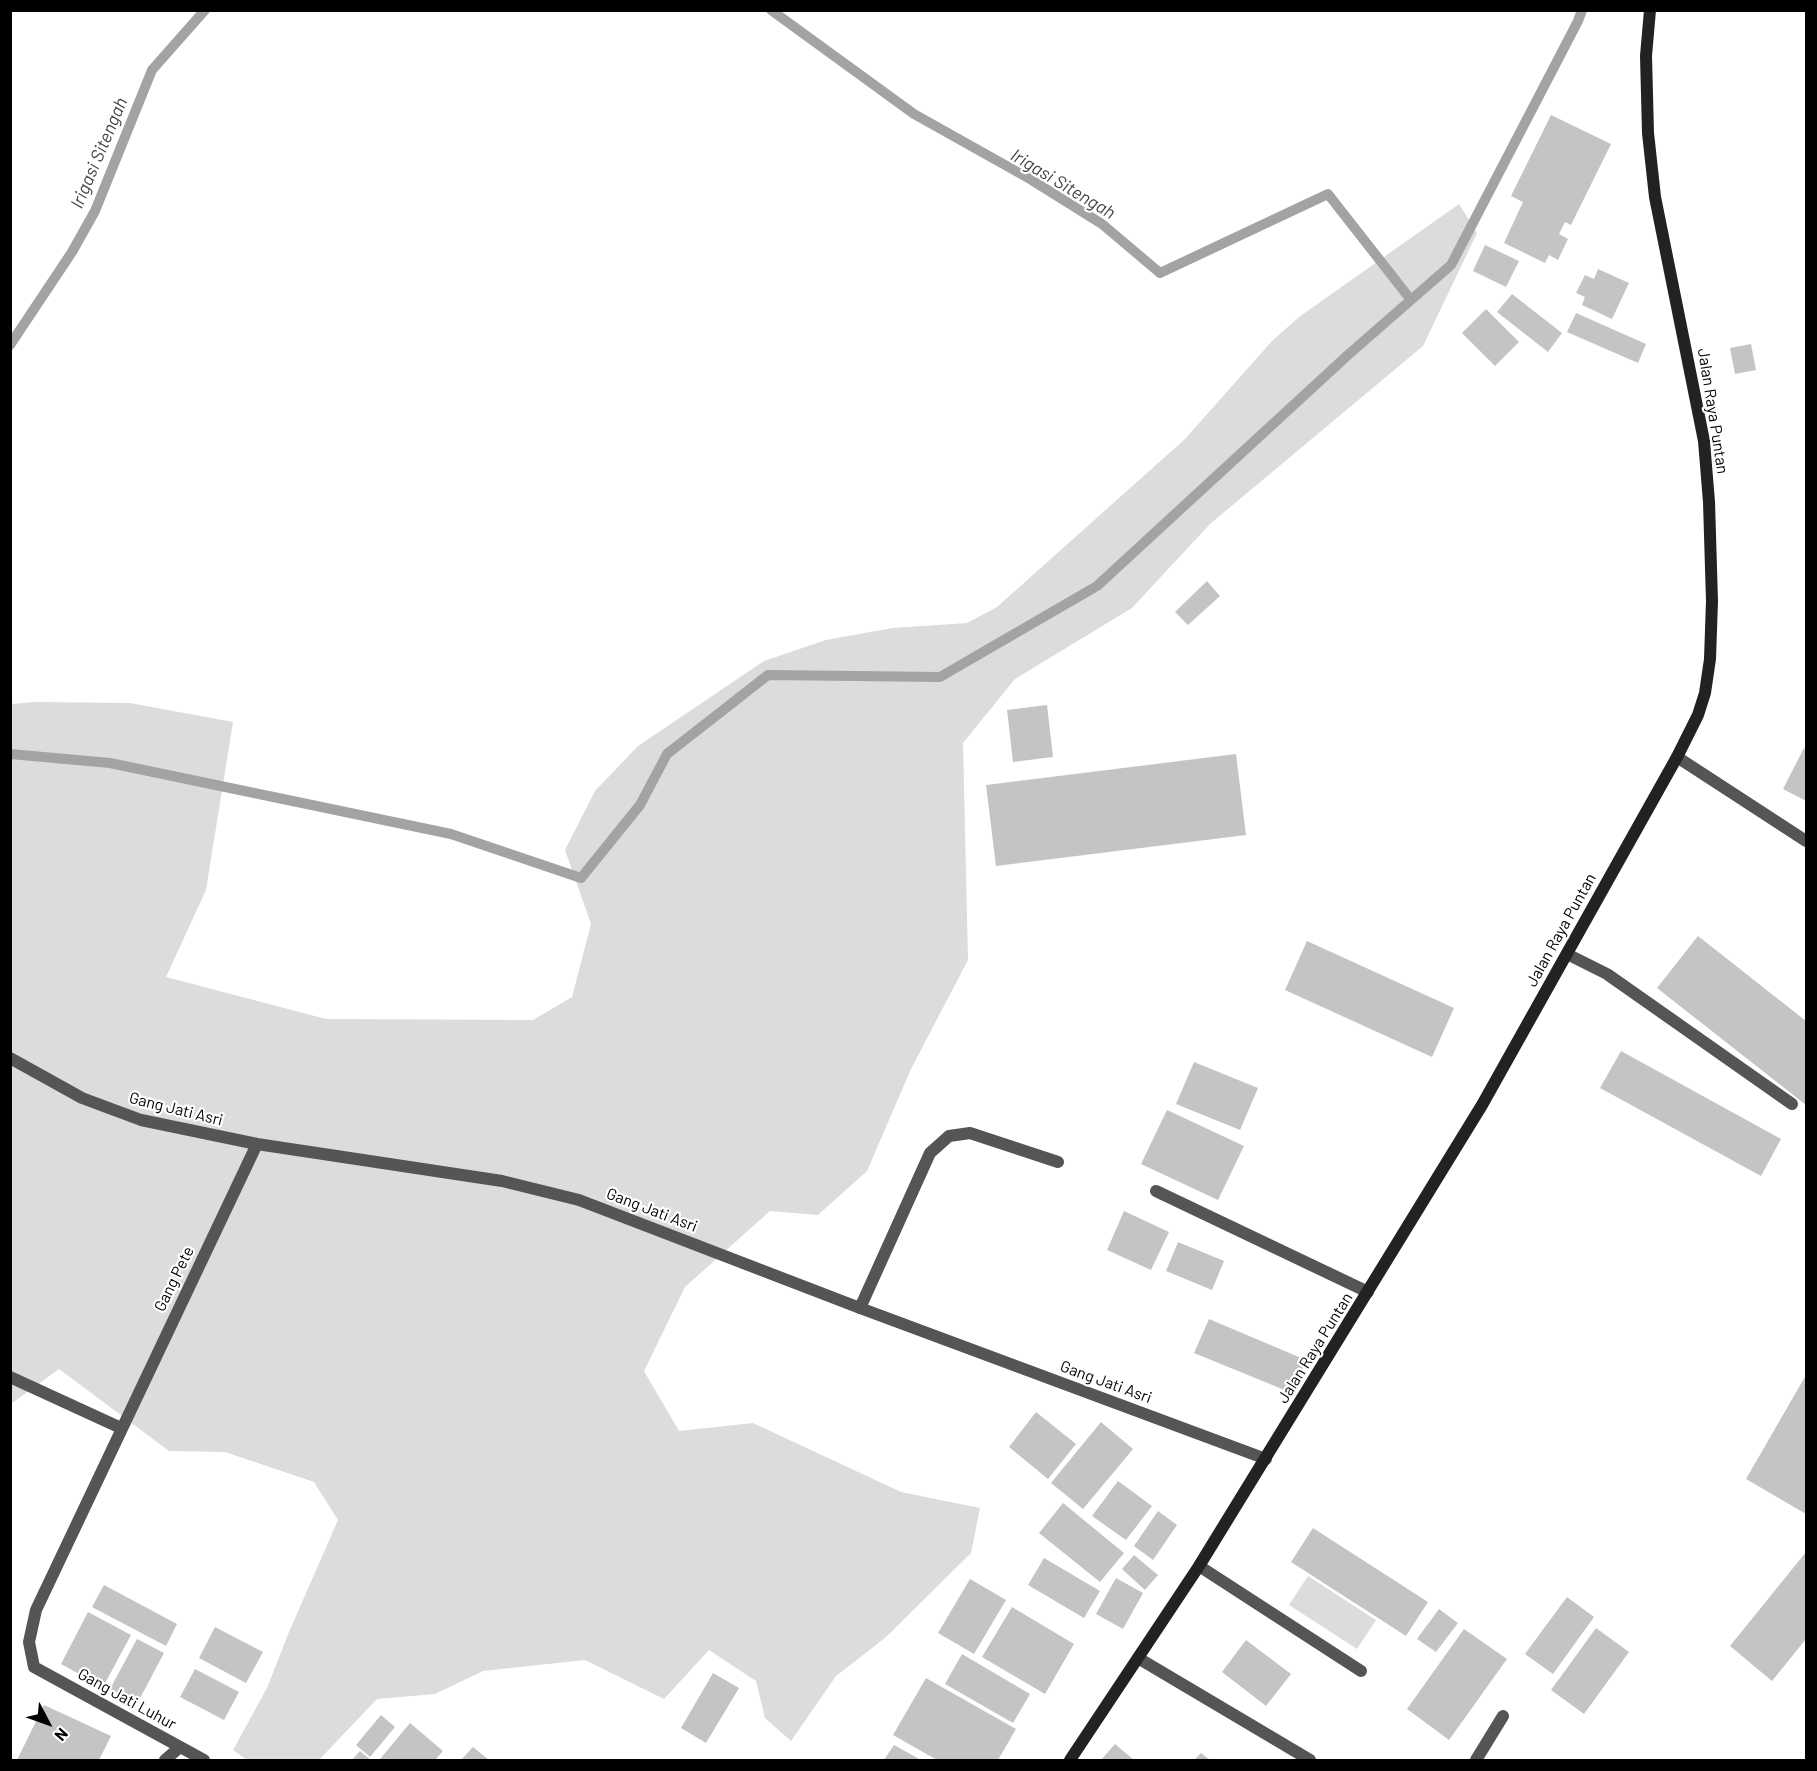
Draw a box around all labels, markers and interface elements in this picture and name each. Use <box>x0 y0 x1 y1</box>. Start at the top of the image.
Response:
water label: Irigasi Sitengah <box>66 94 132 212</box>
water label: Irigasi Sitengah <box>1007 144 1119 224</box>
street label: Jalan Raya Puntan <box>1694 347 1732 475</box>
street label: Jalan Raya Puntan <box>1522 870 1600 990</box>
street label: Gang Jati Asri <box>127 1088 225 1130</box>
street label: Gang Jati Asri <box>604 1184 700 1236</box>
street label: Gang Pete <box>150 1243 198 1315</box>
street label: Jalan Raya Puntan <box>1273 1289 1357 1407</box>
street label: Gang Jati Asri <box>1058 1357 1154 1407</box>
street label: Gang Jati Luhur <box>75 1664 179 1734</box>
north arrow <box>18 1693 78 1753</box>
text: N <box>51 1725 73 1745</box>

